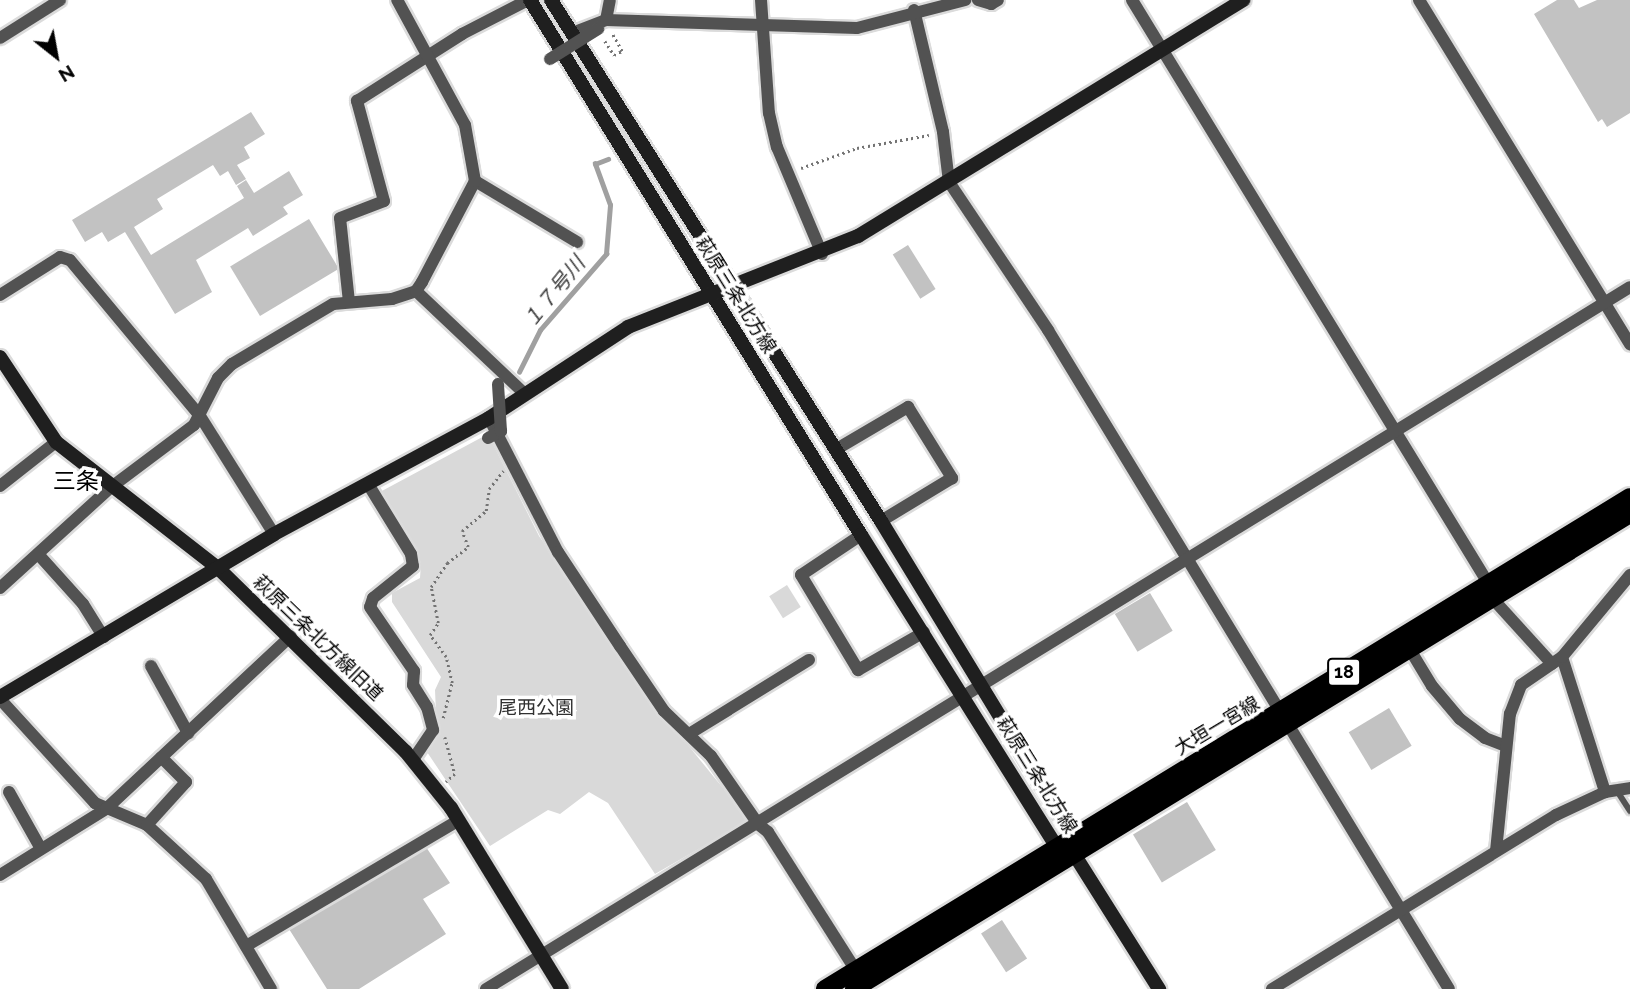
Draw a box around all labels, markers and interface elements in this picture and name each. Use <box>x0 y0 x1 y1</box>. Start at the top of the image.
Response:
north arrow <box>21 21 91 91</box>
text: N <box>55 61 79 87</box>
street label: 萩原三条北方線 <box>691 233 781 357</box>
water label: １７号川 <box>518 251 590 333</box>
district label: 三条 <box>53 467 99 495</box>
street label: 萩原三条北方線旧道 <box>249 570 387 706</box>
road number: 18 <box>1326 658 1362 686</box>
street label: 大垣一宮線 <box>1170 692 1264 760</box>
park label: 尾西公園 <box>498 697 574 719</box>
street label: 萩原三条北方線 <box>992 713 1082 837</box>

